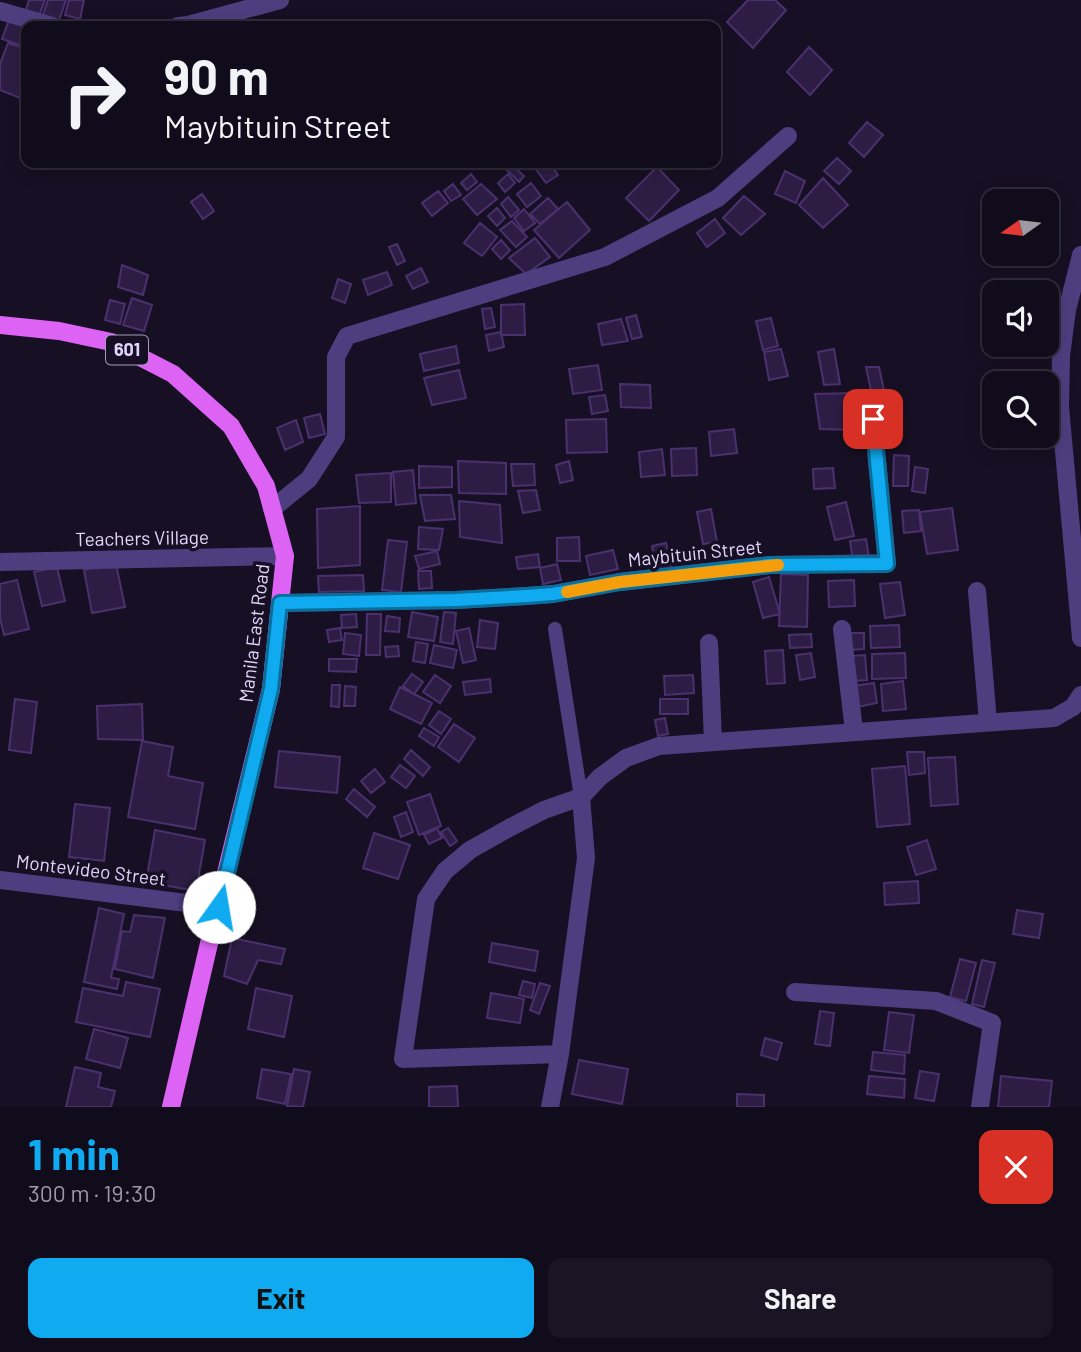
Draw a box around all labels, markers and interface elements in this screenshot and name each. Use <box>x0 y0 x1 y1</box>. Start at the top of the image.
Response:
text: 90 m <box>164 46 269 105</box>
icon: right <box>49 49 140 140</box>
text: Maybituin Street <box>164 106 391 144</box>
north arrow <box>982 189 1059 266</box>
map controls <box>982 189 1059 448</box>
button: sound <box>982 280 1059 357</box>
road number: 601 <box>106 336 148 364</box>
button: search <box>982 371 1059 448</box>
pin <box>843 389 903 449</box>
icon: arrive <box>854 400 892 438</box>
street label: Teachers Village <box>75 525 209 550</box>
street label: Maybituin Street <box>627 534 763 571</box>
street label: Manila East Road <box>234 562 273 703</box>
street label: Montevideo Street <box>15 849 167 890</box>
position arrow <box>182 870 256 944</box>
text: 1 min <box>28 1128 120 1178</box>
button: close <box>979 1130 1053 1204</box>
text: 300 m · 19:30 <box>28 1179 156 1207</box>
button: Exit <box>28 1258 534 1338</box>
button: Share <box>548 1258 1053 1338</box>

